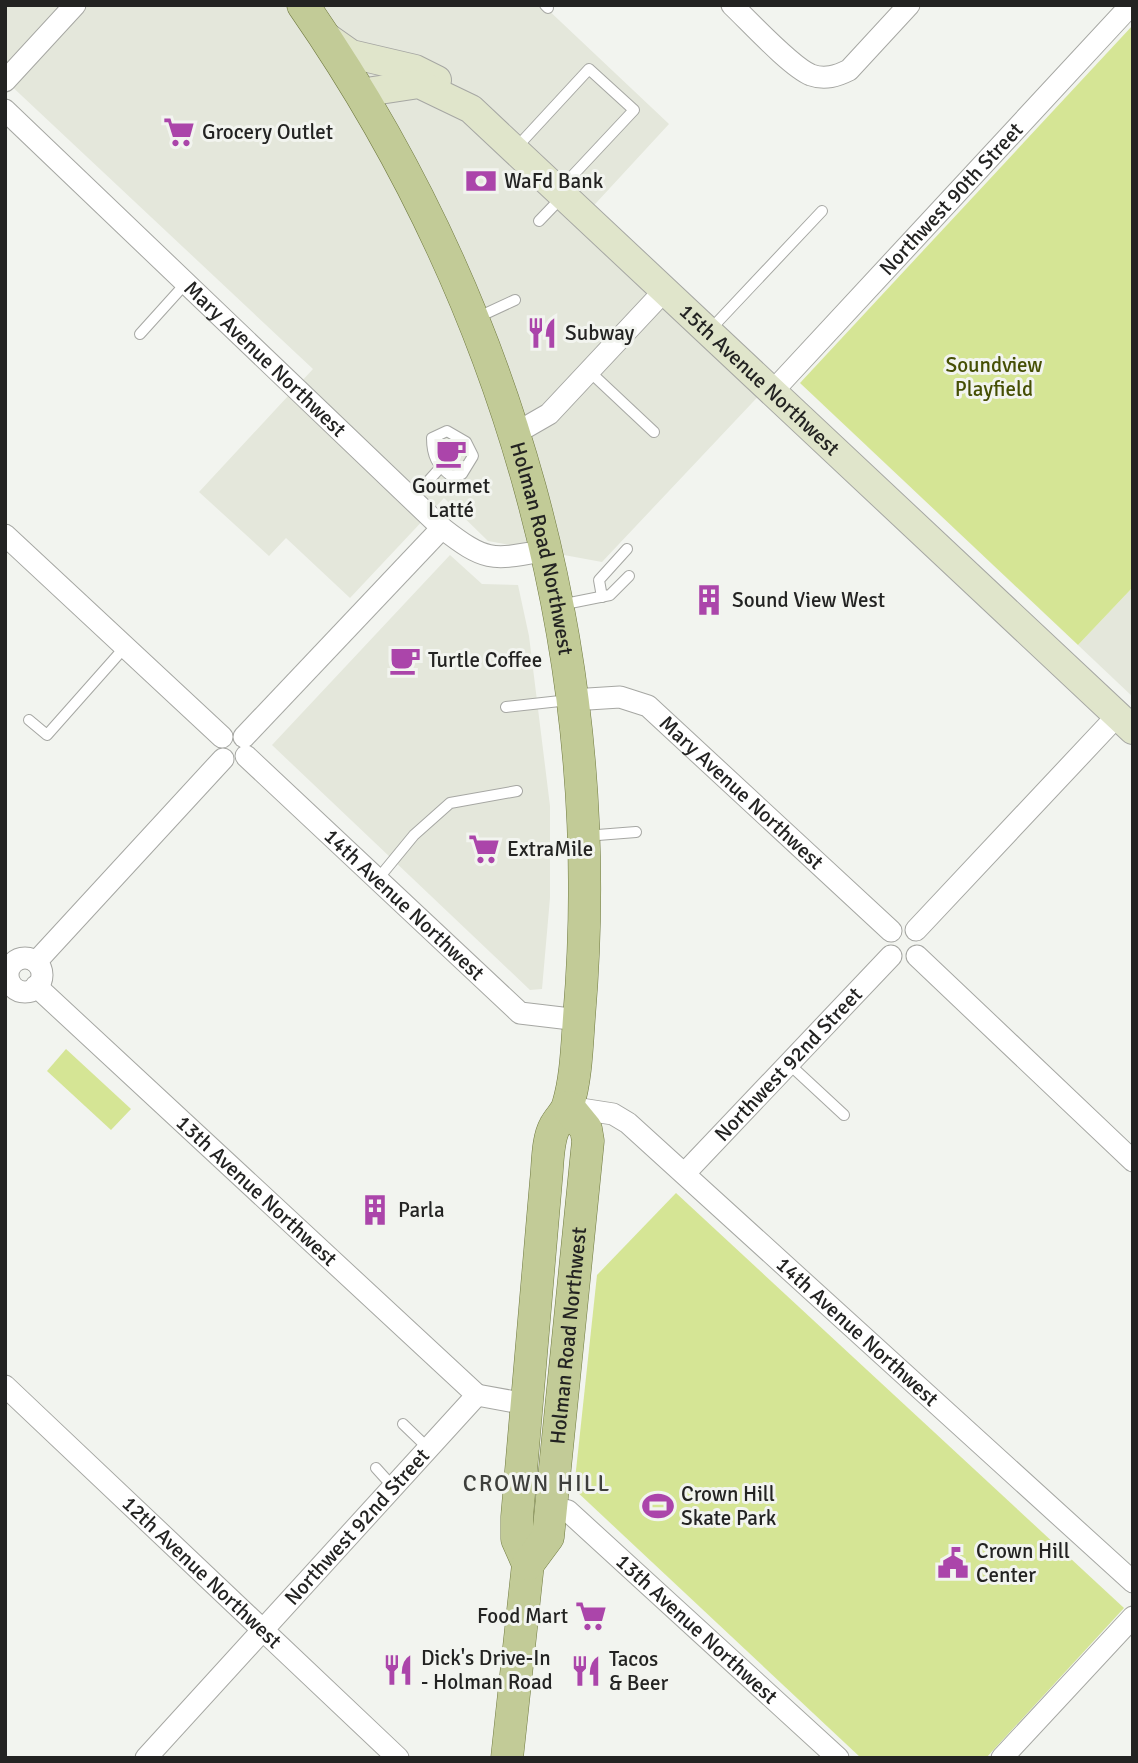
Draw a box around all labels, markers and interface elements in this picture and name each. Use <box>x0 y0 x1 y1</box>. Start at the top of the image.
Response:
supermarket icon: Grocery Outlet <box>162 115 196 149</box>
street label: Northwest 90th Street <box>874 117 1028 281</box>
place label: Grocery Outlet <box>202 119 333 145</box>
bank icon: WaFd Bank <box>464 164 498 198</box>
place label: WaFd Bank <box>504 168 604 194</box>
street label: Mary Avenue Northwest <box>179 275 352 442</box>
street label: 15th Avenue Northwest <box>674 298 845 461</box>
restaurant icon: Subway <box>525 316 559 350</box>
place label: Subway <box>565 320 635 346</box>
park label: Soundview Playfield <box>945 352 1043 402</box>
cafe icon: Gourmet Latté <box>434 436 468 470</box>
street label: Holman Road Northwest <box>504 439 579 657</box>
place label: Gourmet Latté <box>412 473 490 523</box>
building icon: Sound View West <box>692 583 726 617</box>
place label: Sound View West <box>732 587 885 613</box>
cafe icon: Turtle Coffee <box>388 643 422 677</box>
place label: Turtle Coffee <box>428 647 542 673</box>
street label: Mary Avenue Northwest <box>654 710 829 875</box>
street label: 14th Avenue Northwest <box>319 823 490 986</box>
supermarket icon: ExtraMile <box>467 832 501 866</box>
place label: ExtraMile <box>507 836 593 862</box>
street label: Northwest 92nd Street <box>709 982 868 1147</box>
street label: 13th Avenue Northwest <box>171 1110 343 1272</box>
building icon: Parla <box>358 1193 392 1227</box>
place label: Parla <box>398 1197 445 1223</box>
street label: Holman Road Northwest <box>544 1226 592 1445</box>
street label: 14th Avenue Northwest <box>771 1251 944 1412</box>
street label: Northwest 92nd Street <box>279 1443 435 1611</box>
district label: CROWN HILL <box>463 1469 611 1498</box>
place label: Crown Hill Skate Park <box>681 1481 777 1531</box>
sports icon: Crown Hill Skate Park <box>641 1489 675 1523</box>
street label: 12th Avenue Northwest <box>117 1491 287 1654</box>
place label: Crown Hill Center <box>976 1538 1070 1588</box>
public building icon: Crown Hill Center <box>936 1546 970 1580</box>
street label: 13th Avenue Northwest <box>610 1548 783 1709</box>
supermarket icon: Food Mart <box>574 1599 608 1633</box>
place label: Food Mart <box>477 1603 568 1629</box>
place label: Dick's Drive-In - Holman Road <box>421 1645 553 1695</box>
place label: Tacos & Beer <box>609 1646 668 1696</box>
restaurant icon: Dick's Drive-In - Holman Road <box>381 1653 415 1687</box>
restaurant icon: Tacos & Beer <box>569 1654 603 1688</box>

